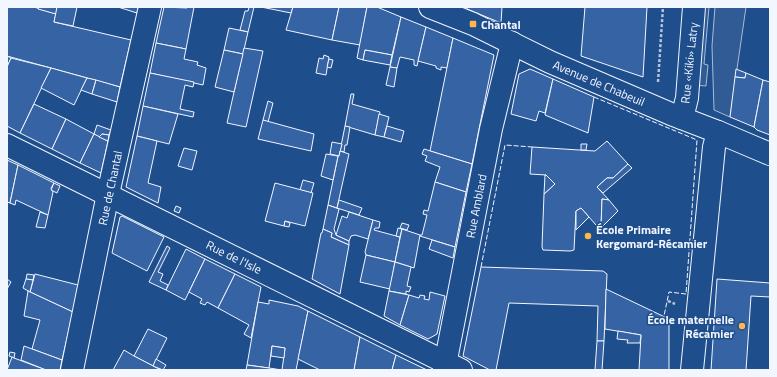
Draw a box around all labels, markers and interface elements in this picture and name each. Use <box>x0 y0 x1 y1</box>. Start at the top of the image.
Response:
place label: Chantal <box>481 15 521 34</box>
marker: Chantal <box>468 19 478 29</box>
street label: Rue «Kiki» Latry <box>675 21 703 105</box>
street label: Avenue de Chabeuil <box>550 55 648 111</box>
street label: Rue de Chantal <box>93 149 127 227</box>
street label: Rue Amblard <box>460 172 492 240</box>
place label: École Primaire Kergomard-Récamier <box>596 220 708 253</box>
marker: École Primaire Kergomard-Récamier <box>583 231 593 241</box>
street label: Rue de l'Isle <box>203 235 265 279</box>
place label: École maternelle Récamier <box>647 310 735 343</box>
marker: École maternelle Récamier <box>737 321 747 331</box>

